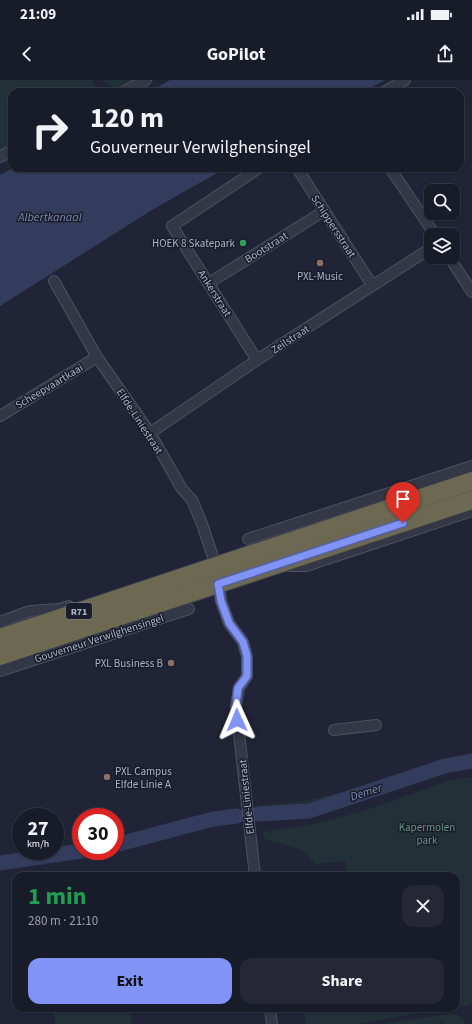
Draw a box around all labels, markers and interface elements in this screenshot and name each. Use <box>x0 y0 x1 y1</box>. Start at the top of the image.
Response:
text: 21:09 <box>20 4 56 25</box>
text: GoPilot <box>207 42 265 67</box>
icon: back <box>16 43 38 65</box>
icon: share <box>434 43 456 65</box>
text: 120 m <box>90 98 164 138</box>
icon: right <box>24 104 76 156</box>
text: Gouverneur Verwilghensingel <box>90 135 311 160</box>
map controls <box>424 184 460 264</box>
button: search <box>424 184 460 220</box>
street label: Schippersstraat <box>308 192 360 261</box>
water label: Albertkanaal <box>17 209 82 226</box>
street label: Bootstraat <box>242 228 291 267</box>
button: layers <box>424 228 460 264</box>
place label: HOEK 8 Skatepark <box>152 236 236 251</box>
marker: HOEK 8 Skatepark <box>238 238 248 248</box>
marker: PXL-Music <box>315 258 325 268</box>
street label: Ankerstraat <box>194 267 235 320</box>
place label: PXL-Music <box>297 269 343 284</box>
street label: Zeilstraat <box>268 321 313 357</box>
street label: Scheepvaartkaai <box>13 360 86 413</box>
street label: Elfde-Liniestraat <box>113 386 167 457</box>
pin <box>386 482 420 523</box>
icon: arrive <box>392 488 414 510</box>
road number: R71 <box>66 603 92 619</box>
street label: Gouverneur Verwilghensingel <box>33 610 166 666</box>
place label: PXL Business B <box>95 656 164 671</box>
marker: PXL Business B <box>166 658 176 668</box>
position arrow <box>216 699 258 741</box>
street label: Elfde-Liniestraat <box>235 758 258 835</box>
place label: PXL Campus Elfde Linie A <box>115 764 172 792</box>
marker: PXL Campus Elfde Linie A <box>102 772 112 782</box>
water label: Demer <box>348 779 385 806</box>
speed limit sign: 30 <box>72 808 124 860</box>
text: 27 <box>27 815 49 843</box>
park label: Kapermolen park <box>399 820 455 848</box>
text: km/h <box>27 837 49 851</box>
text: 1 min <box>28 879 86 914</box>
button: close <box>402 885 444 927</box>
text: 280 m · 21:10 <box>28 912 98 930</box>
button: Exit <box>28 958 232 1004</box>
button: Share <box>240 958 444 1004</box>

